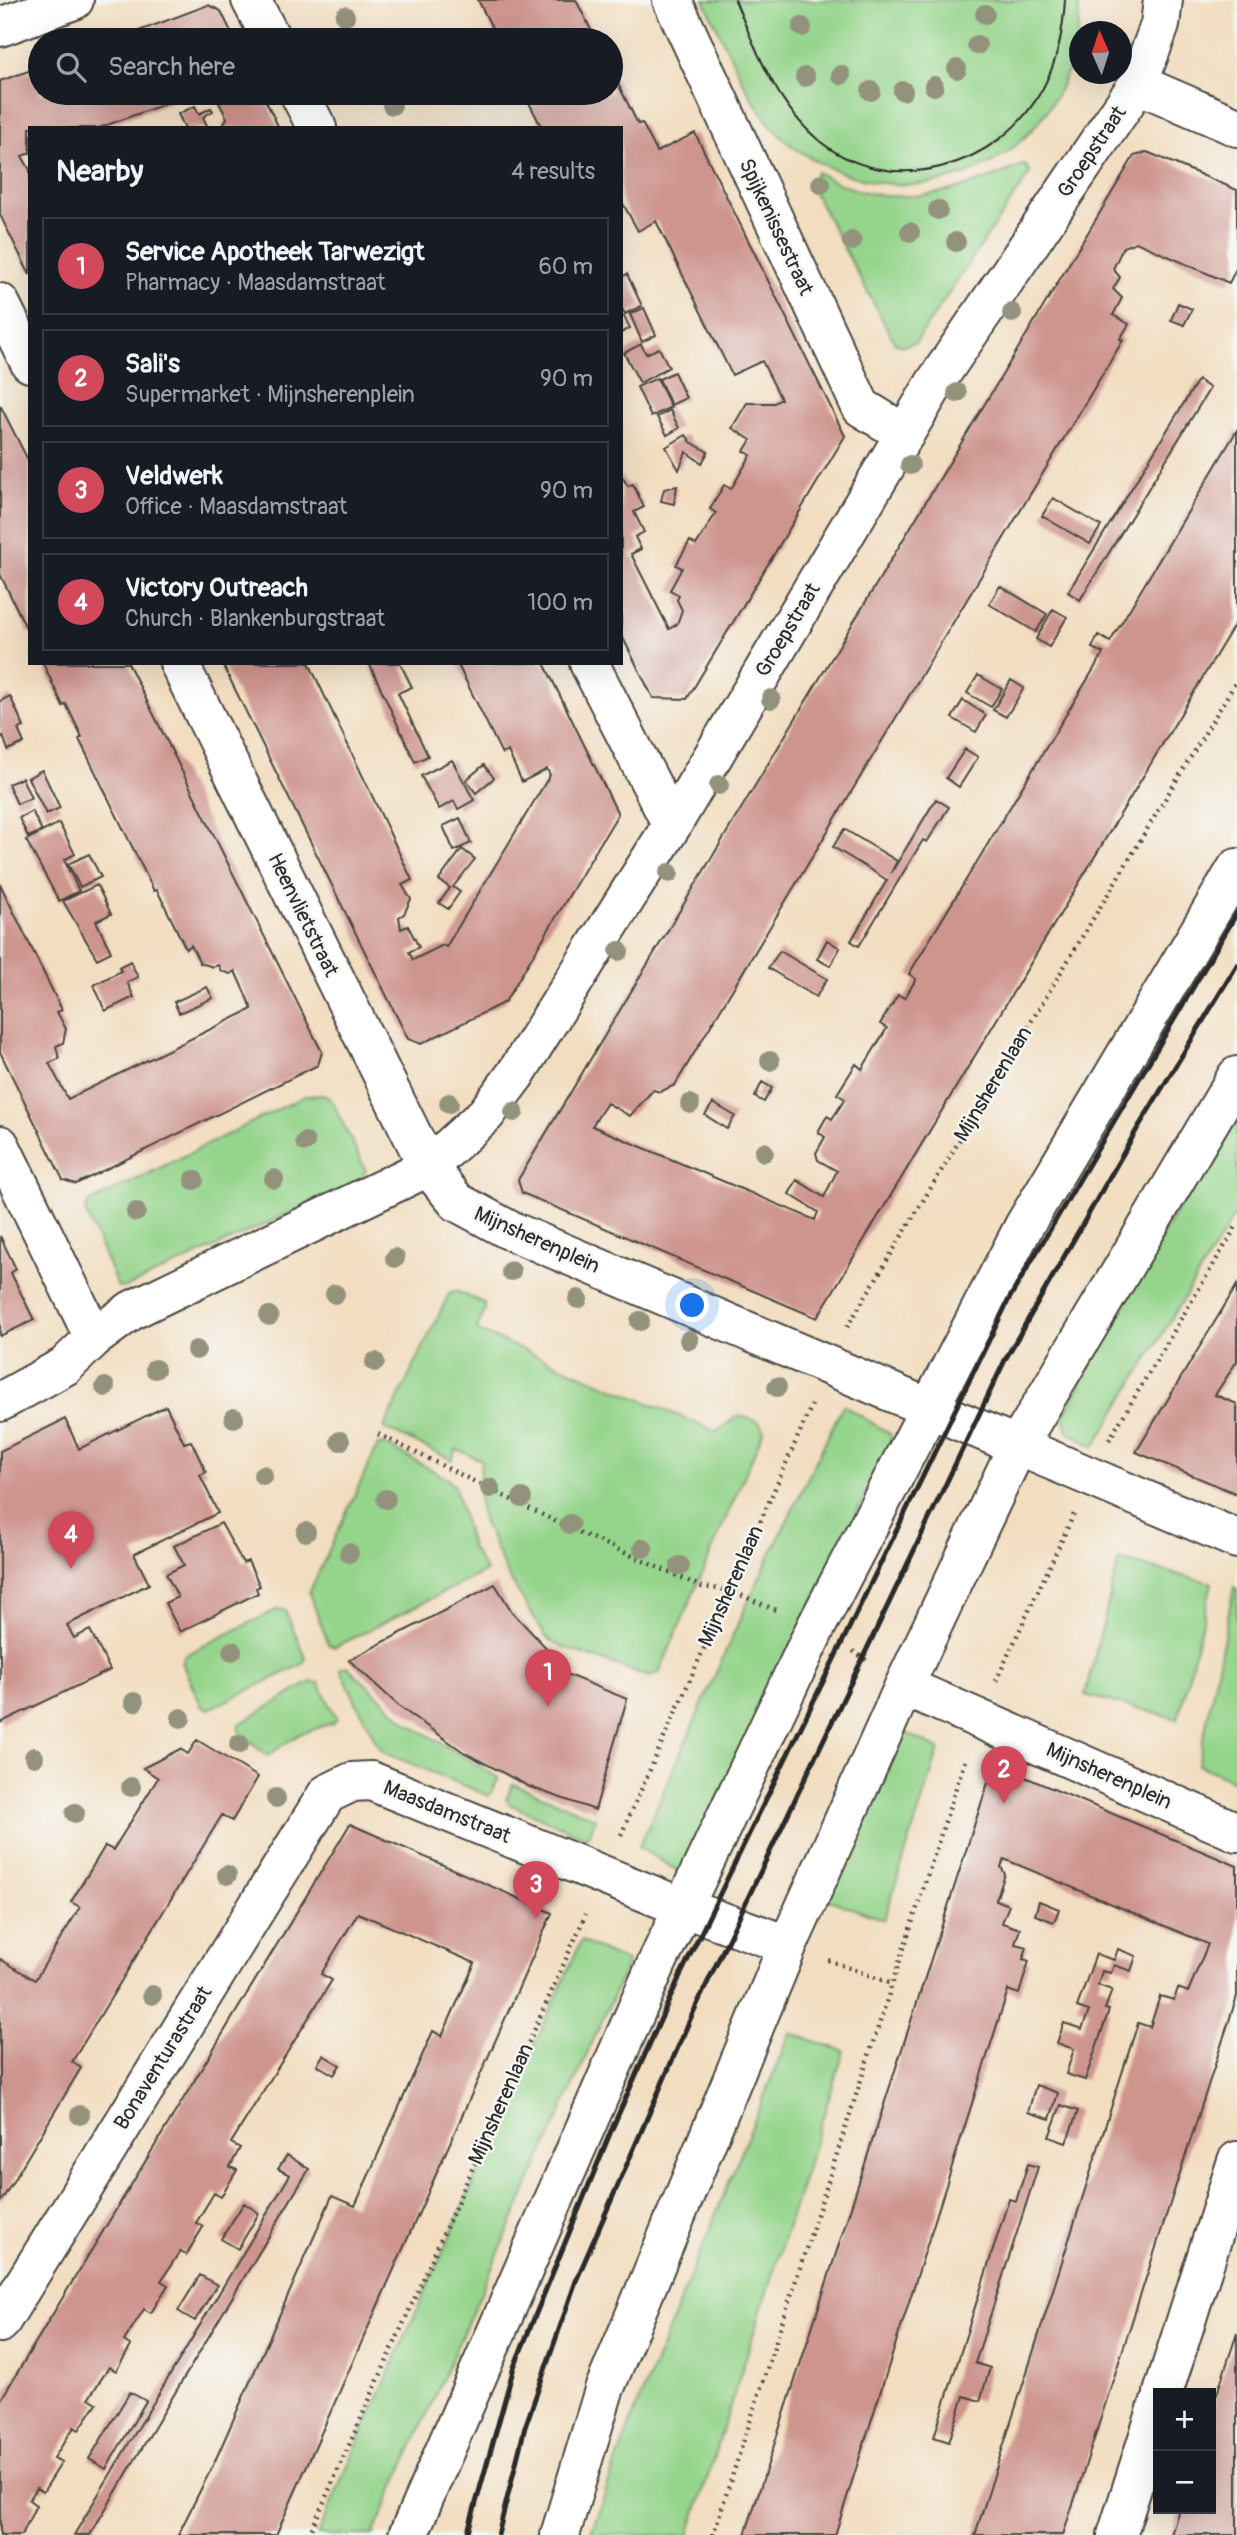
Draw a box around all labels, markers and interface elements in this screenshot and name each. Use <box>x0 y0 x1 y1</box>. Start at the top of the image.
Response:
north arrow <box>1069 21 1132 84</box>
search box <box>28 28 623 105</box>
icon: search <box>52 48 90 86</box>
text: Search here <box>108 51 235 83</box>
street label: Groepstraat <box>1051 100 1133 203</box>
text: Nearby <box>56 153 143 190</box>
street label: Spijkenissestraat <box>733 154 820 300</box>
text: 4 results <box>511 157 595 186</box>
text: Service Apotheek Tarwezigt <box>125 236 425 268</box>
text: 1 <box>77 252 86 281</box>
text: 60 m <box>538 252 593 281</box>
text: Pharmacy · Maasdamstraat <box>125 268 385 297</box>
text: Sali's <box>125 348 180 380</box>
text: 2 <box>75 364 87 393</box>
text: 90 m <box>540 364 593 393</box>
text: Supermarket · Mijnsherenplein <box>125 380 415 409</box>
text: Veldwerk <box>125 460 223 492</box>
text: 3 <box>75 476 87 505</box>
text: 90 m <box>540 476 593 505</box>
text: Office · Maasdamstraat <box>125 492 347 521</box>
text: Victory Outreach <box>125 572 308 604</box>
street label: Groepstraat <box>749 577 827 682</box>
text: 4 <box>74 588 88 617</box>
text: 100 m <box>527 588 593 617</box>
text: Church · Blankenburgstraat <box>125 604 385 633</box>
street label: Heenvlietstraat <box>261 849 345 982</box>
street label: Mijnsherenlaan <box>948 1021 1038 1147</box>
street label: Mijnsherenplein <box>470 1200 604 1280</box>
your location <box>675 1288 709 1322</box>
pin: 4 <box>48 1511 94 1569</box>
street label: Mijnsherenlaan <box>692 1521 770 1651</box>
pin: 1 <box>525 1649 571 1707</box>
street label: Mijnsherenplein <box>1042 1736 1176 1816</box>
pin: 2 <box>981 1746 1027 1804</box>
street label: Maasdamstraat <box>379 1774 515 1850</box>
pin: 3 <box>513 1861 559 1919</box>
street label: Bonaventurastraat <box>108 1981 218 2135</box>
street label: Mijnsherenlaan <box>462 2039 540 2169</box>
map controls <box>1153 2388 1216 2514</box>
button: + <box>1153 2388 1216 2451</box>
button: − <box>1153 2451 1216 2514</box>

